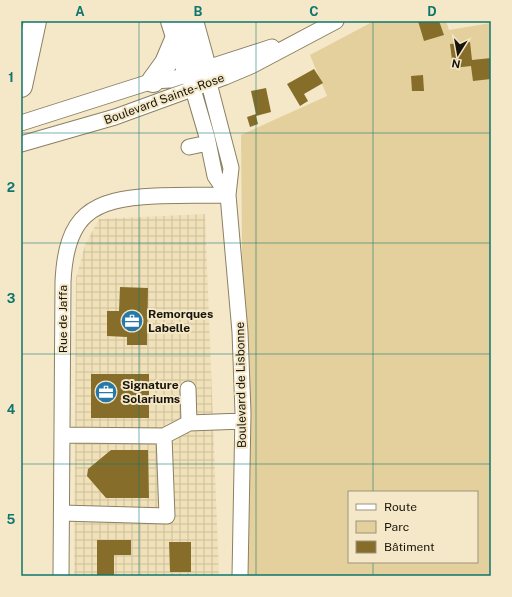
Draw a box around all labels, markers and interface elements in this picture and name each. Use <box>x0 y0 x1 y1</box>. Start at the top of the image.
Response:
text: A <box>75 4 85 19</box>
text: B <box>194 4 203 19</box>
text: C <box>309 4 319 19</box>
text: D <box>427 4 437 19</box>
north arrow <box>438 34 478 74</box>
text: N <box>451 57 461 71</box>
text: 1 <box>8 70 14 85</box>
street label: Boulevard Sainte-Rose <box>102 71 226 127</box>
text: 2 <box>7 180 15 195</box>
street label: Rue de Jaffa <box>56 285 70 353</box>
text: 3 <box>7 291 16 306</box>
place label: Remorques Labelle <box>148 307 213 335</box>
office icon: Remorques Labelle <box>119 308 145 334</box>
street label: Boulevard de Lisbonne <box>233 322 249 448</box>
place label: Signature Solariums <box>122 378 180 406</box>
office icon: Signature Solariums <box>93 379 119 405</box>
text: 4 <box>7 402 16 417</box>
legend <box>348 491 478 563</box>
text: Route <box>384 500 417 514</box>
text: 5 <box>7 512 16 527</box>
text: Parc <box>384 520 409 534</box>
text: Bâtiment <box>384 540 435 554</box>

